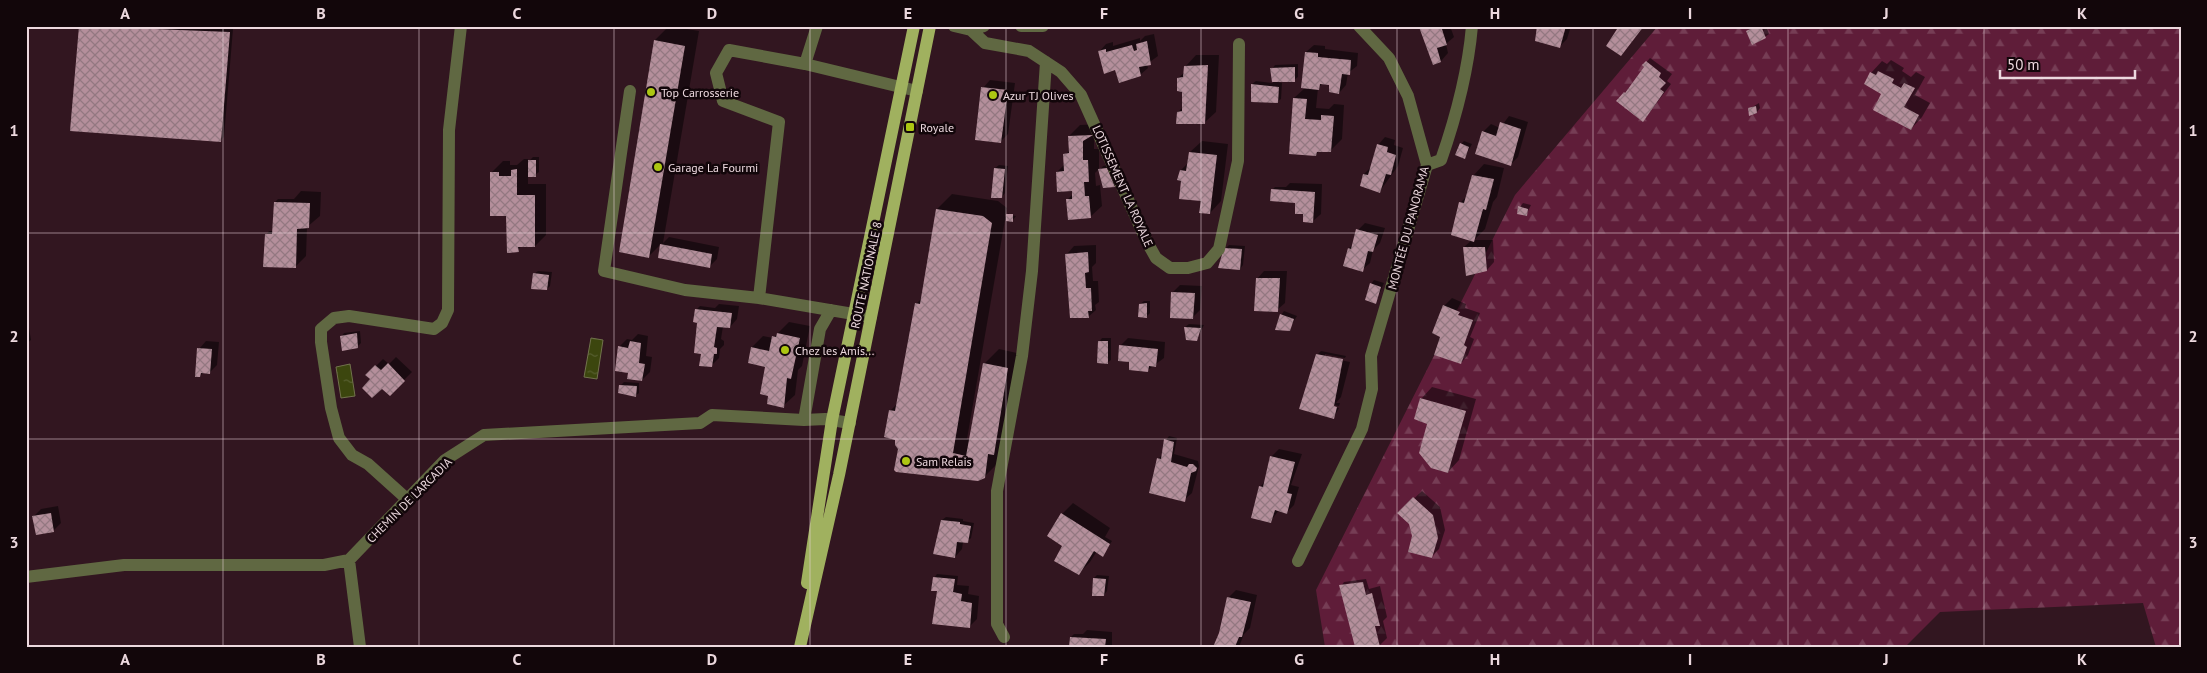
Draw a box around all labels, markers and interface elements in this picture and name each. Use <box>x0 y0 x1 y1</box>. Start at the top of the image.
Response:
text: A <box>120 3 130 23</box>
text: B <box>316 3 326 23</box>
text: C <box>513 3 522 23</box>
text: D <box>707 3 717 23</box>
text: E <box>904 3 912 23</box>
text: F <box>1100 3 1108 23</box>
text: G <box>1294 3 1304 23</box>
text: H <box>1490 3 1500 23</box>
text: I <box>1688 3 1692 23</box>
text: J <box>1882 3 1889 23</box>
text: K <box>2077 3 2087 23</box>
scale bar <box>2000 48 2134 80</box>
text: 50 m <box>2007 55 2040 74</box>
place label: Top Carrosserie <box>661 85 739 100</box>
marker: Top Carrosserie <box>645 86 657 98</box>
place label: Azur TJ Olives <box>1003 88 1074 103</box>
marker: Azur TJ Olives <box>987 89 999 101</box>
text: 1 <box>9 120 19 140</box>
place label: Royale <box>920 120 954 135</box>
text: 1 <box>2188 120 2198 140</box>
marker: Royale <box>904 121 916 133</box>
street label: LOTISSEMENT LA ROYALE <box>1089 123 1157 249</box>
place label: Garage La Fourmi <box>668 160 758 175</box>
marker: Garage La Fourmi <box>652 161 664 173</box>
street label: MONTÉE DU PANORAMA <box>1384 165 1432 291</box>
street label: ROUTE NATIONALE 8 <box>847 220 885 330</box>
text: 2 <box>9 326 19 346</box>
text: 2 <box>2188 326 2198 346</box>
place label: Chez les Amis... <box>795 343 874 358</box>
marker: Chez les Amis... <box>779 344 791 356</box>
street label: CHEMIN DE L'ARCADIA <box>363 454 455 546</box>
place label: Sam Relais <box>916 454 972 469</box>
marker: Sam Relais <box>900 455 912 467</box>
text: 3 <box>9 532 19 552</box>
text: 3 <box>2188 532 2198 552</box>
text: A <box>120 649 130 669</box>
text: B <box>316 649 326 669</box>
text: C <box>513 649 522 669</box>
text: D <box>707 649 717 669</box>
text: E <box>904 649 912 669</box>
text: F <box>1100 649 1108 669</box>
text: G <box>1294 649 1304 669</box>
text: H <box>1490 649 1500 669</box>
text: I <box>1688 649 1692 669</box>
text: J <box>1882 649 1889 669</box>
text: K <box>2077 649 2087 669</box>

